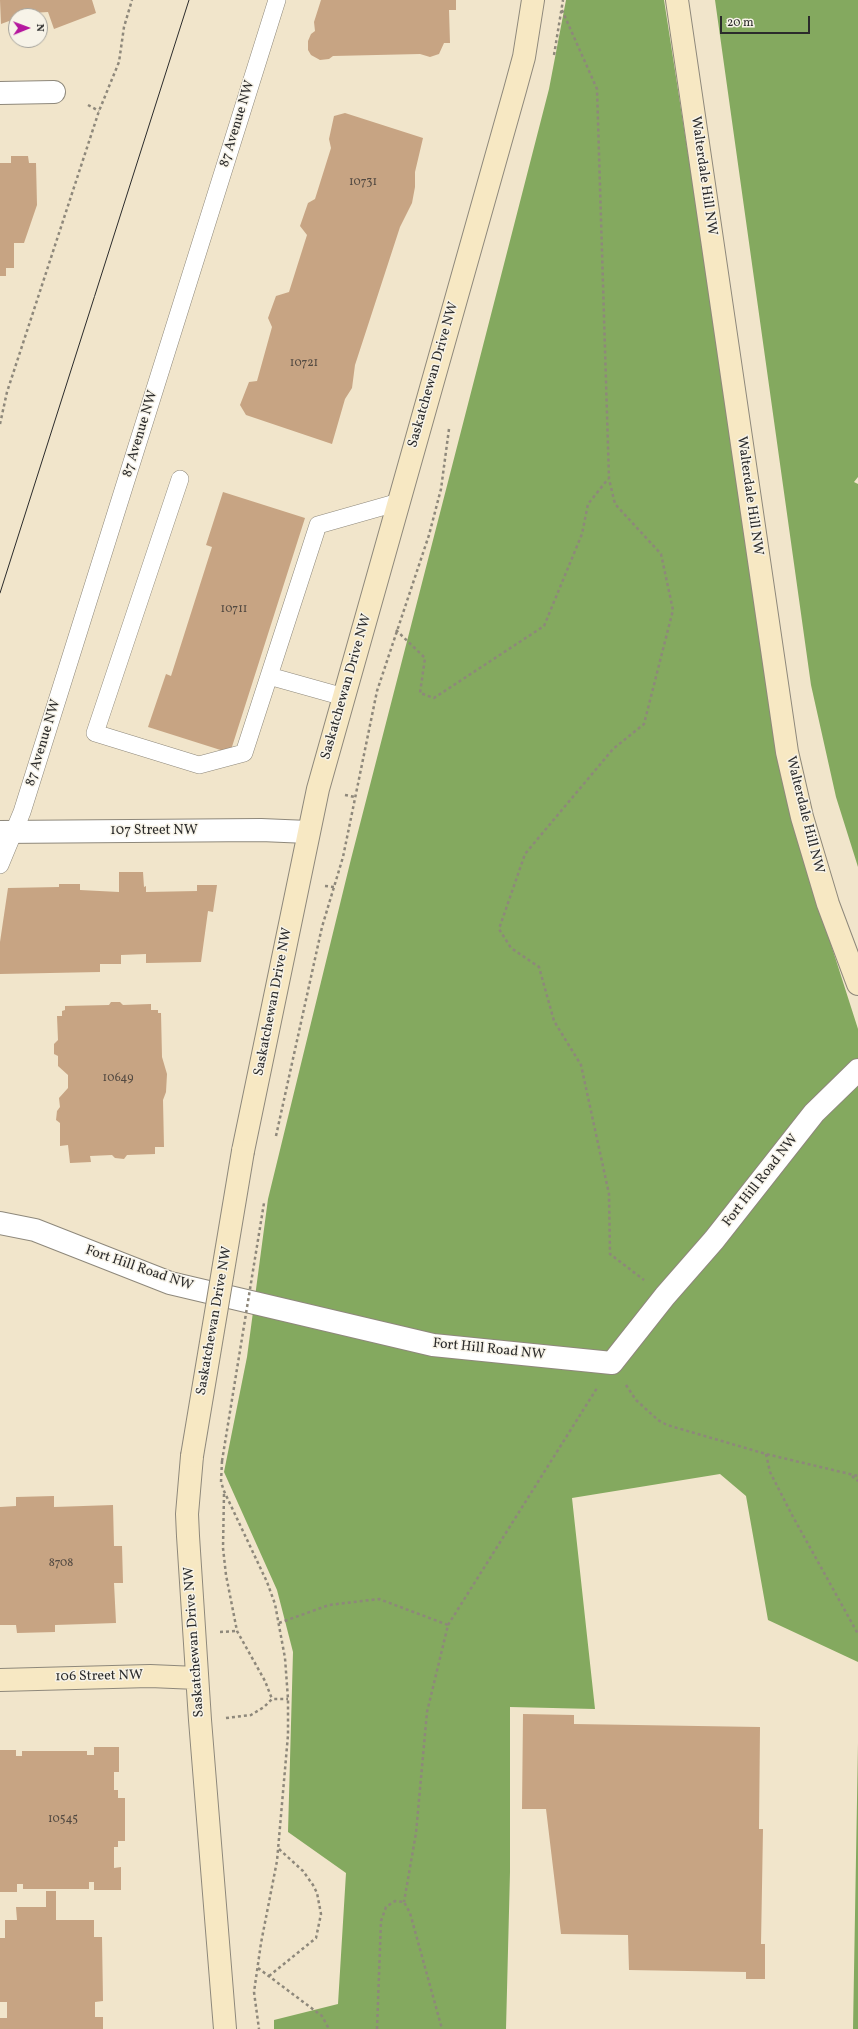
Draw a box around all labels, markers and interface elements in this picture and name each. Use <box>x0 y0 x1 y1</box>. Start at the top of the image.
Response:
north arrow <box>8 8 48 48</box>
scale bar <box>722 8 812 34</box>
text: 20 m <box>727 15 754 31</box>
text: N <box>32 24 47 32</box>
street label: 87 Avenue NW <box>217 79 259 169</box>
street label: Walterdale Hill NW <box>686 115 720 237</box>
house number: 10731 <box>349 176 377 190</box>
street label: Saskatchewan Drive NW <box>405 300 463 450</box>
house number: 10721 <box>290 357 318 371</box>
street label: 87 Avenue NW <box>120 389 162 479</box>
street label: Walterdale Hill NW <box>732 435 766 557</box>
house number: 10711 <box>221 603 247 617</box>
street label: Saskatchewan Drive NW <box>318 612 376 762</box>
street label: 87 Avenue NW <box>23 698 65 788</box>
street label: Walterdale Hill NW <box>781 755 827 875</box>
street label: 107 Street NW <box>110 823 198 839</box>
street label: Saskatchewan Drive NW <box>251 926 297 1078</box>
house number: 10649 <box>103 1072 133 1086</box>
street label: Fort Hill Road NW <box>720 1131 802 1231</box>
street label: Fort Hill Road NW <box>83 1243 195 1295</box>
street label: Saskatchewan Drive NW <box>194 1245 236 1397</box>
street label: Fort Hill Road NW <box>432 1336 546 1364</box>
house number: 8708 <box>49 1557 73 1571</box>
street label: Saskatchewan Drive NW <box>181 1566 209 1718</box>
street label: 106 Street NW <box>55 1668 143 1686</box>
house number: 10545 <box>48 1813 78 1827</box>

